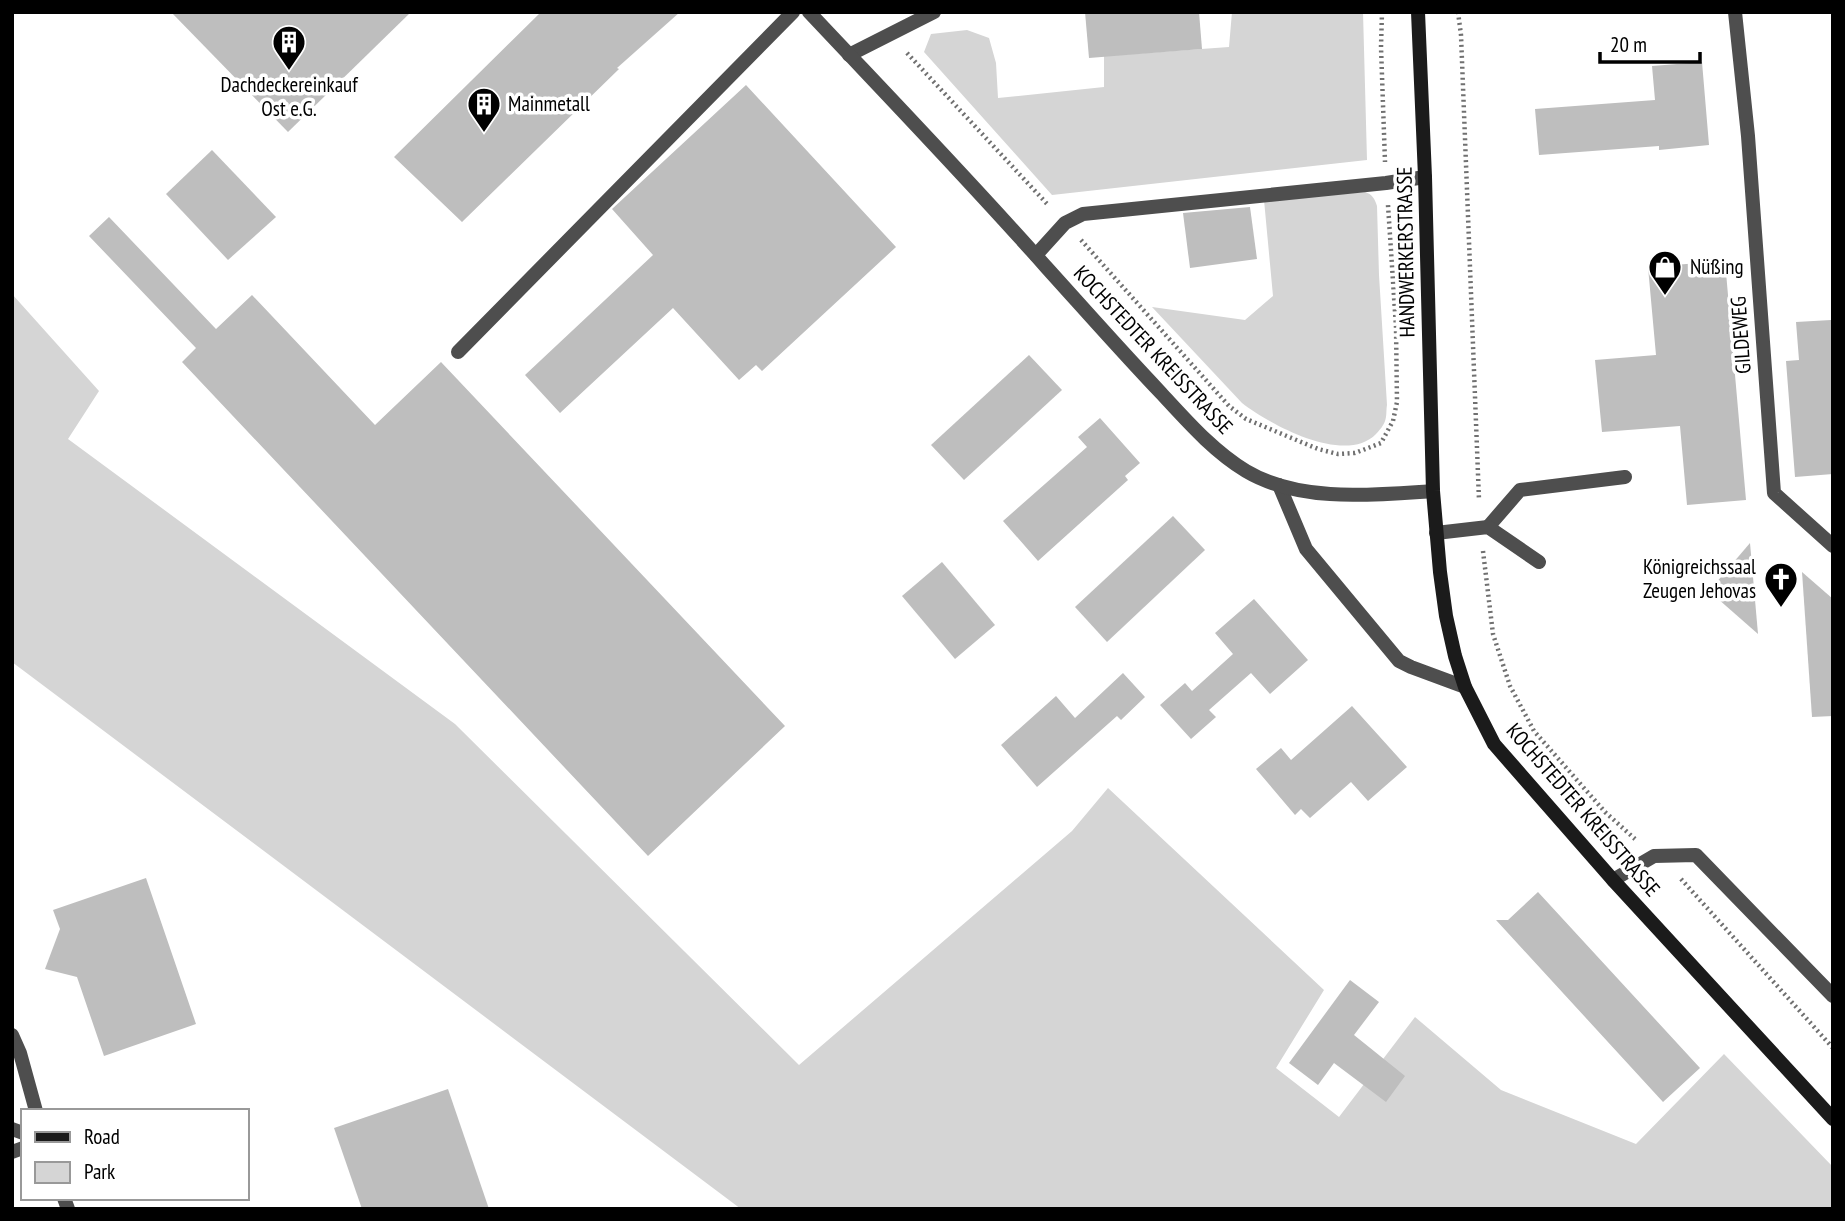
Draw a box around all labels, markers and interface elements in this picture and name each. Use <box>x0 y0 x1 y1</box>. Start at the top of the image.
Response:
scale bar <box>1600 21 1700 65</box>
building icon: Dachdeckereinkauf Ost e.G. <box>270 23 308 72</box>
text: 20 m <box>1610 31 1647 58</box>
place label: Dachdeckereinkauf Ost e.G. <box>220 71 358 122</box>
building icon: Mainmetall <box>465 85 503 134</box>
place label: Mainmetall <box>508 90 590 117</box>
street label: HANDWERKERSTRASSE <box>1391 166 1420 338</box>
shop icon: Nüßing <box>1646 248 1684 297</box>
place label: Nüßing <box>1690 253 1744 280</box>
street label: KOCHSTEDTER KREISSTRASSE <box>1068 260 1239 440</box>
street label: GILDEWEG <box>1724 295 1757 375</box>
place label: Königreichssaal Zeugen Jehovas <box>1643 553 1756 604</box>
church icon: Königreichssaal Zeugen Jehovas <box>1762 560 1800 609</box>
street label: KOCHSTEDTER KREISSTRASSE <box>1501 717 1666 902</box>
legend <box>21 1109 248 1200</box>
text: Road <box>84 1123 120 1150</box>
text: Park <box>84 1158 115 1185</box>

